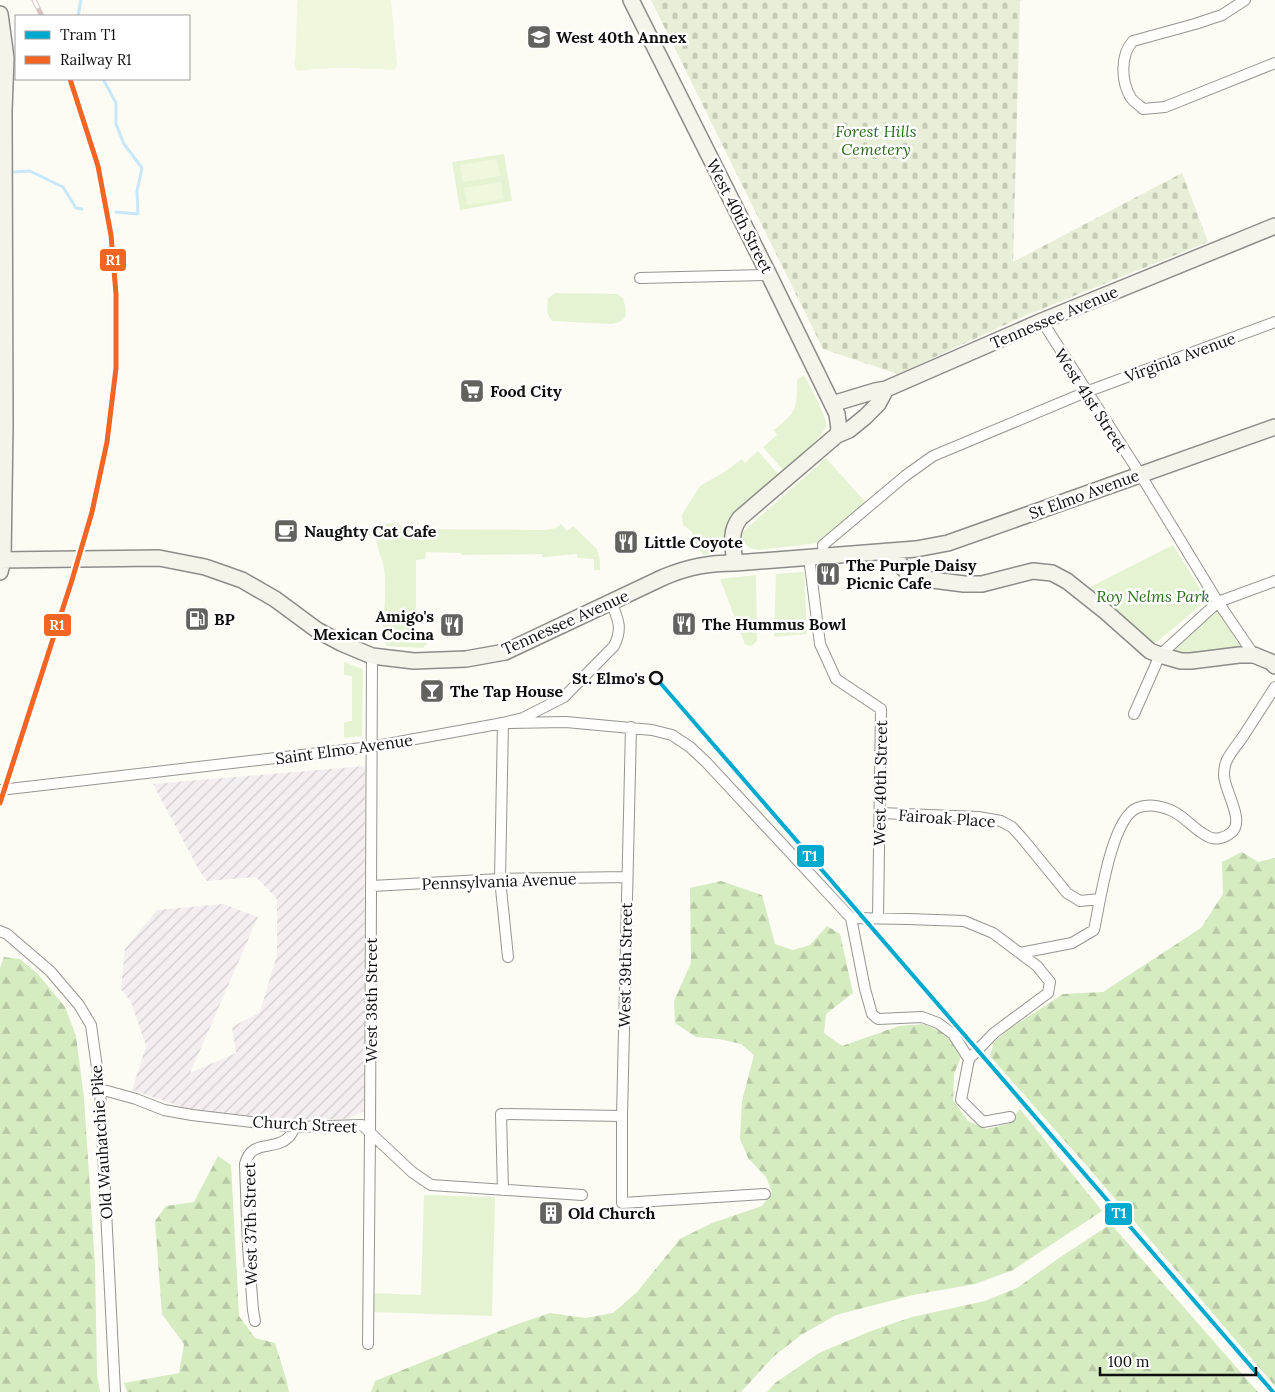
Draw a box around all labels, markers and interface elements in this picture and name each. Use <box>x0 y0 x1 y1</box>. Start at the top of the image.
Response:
legend <box>15 15 190 80</box>
school or university icon: West 40th Annex <box>526 24 552 50</box>
text: Tram T1 <box>60 25 116 44</box>
place label: West 40th Annex <box>556 27 687 47</box>
text: Railway R1 <box>60 50 132 69</box>
park label: Forest Hills Cemetery <box>835 121 917 159</box>
street label: West 40th Street <box>703 155 778 277</box>
line badge: R1 <box>99 248 127 272</box>
text: R1 <box>105 251 121 269</box>
street label: Tennessee Avenue <box>987 281 1121 353</box>
street label: Virginia Avenue <box>1121 328 1238 387</box>
street label: West 41st Street <box>1050 344 1132 456</box>
supermarket icon: Food City <box>459 378 485 404</box>
place label: Food City <box>490 381 562 401</box>
street label: St Elmo Avenue <box>1026 465 1142 523</box>
cafe icon: Naughty Cat Cafe <box>273 518 299 544</box>
place label: Naughty Cat Cafe <box>304 521 437 541</box>
restaurant icon: Little Coyote <box>613 529 639 555</box>
place label: Little Coyote <box>644 532 743 552</box>
place label: The Purple Daisy Picnic Cafe <box>846 555 977 593</box>
restaurant icon: The Purple Daisy Picnic Cafe <box>815 561 841 587</box>
street label: Tennessee Avenue <box>498 585 632 659</box>
park label: Roy Nelms Park <box>1096 586 1210 606</box>
fuel station icon: BP <box>184 606 210 632</box>
place label: Amigo's Mexican Cocina <box>313 606 435 644</box>
place label: BP <box>214 609 235 629</box>
restaurant icon: The Hummus Bowl <box>671 611 697 637</box>
restaurant icon: Amigo's Mexican Cocina <box>439 612 465 638</box>
line badge: R1 <box>43 613 72 637</box>
place label: The Hummus Bowl <box>702 614 846 634</box>
text: R1 <box>49 616 65 634</box>
place label: St. Elmo's <box>572 668 645 688</box>
marker: St. Elmo's <box>649 671 663 685</box>
bar icon: The Tap House <box>419 678 445 704</box>
place label: The Tap House <box>450 681 563 701</box>
street label: West 40th Street <box>869 719 891 846</box>
street label: Saint Elmo Avenue <box>274 729 414 769</box>
street label: Fairoak Place <box>898 805 997 831</box>
line badge: T1 <box>796 844 825 868</box>
text: T1 <box>803 847 818 865</box>
street label: Pennsylvania Avenue <box>421 868 577 894</box>
street label: West 39th Street <box>614 901 636 1028</box>
street label: West 38th Street <box>361 937 381 1063</box>
street label: Old Wauhatchie Pike <box>86 1064 116 1220</box>
street label: Church Street <box>252 1111 359 1137</box>
street label: West 37th Street <box>239 1162 261 1286</box>
building icon: Old Church <box>538 1200 564 1226</box>
line badge: T1 <box>1104 1202 1133 1226</box>
place label: Old Church <box>568 1203 655 1223</box>
text: T1 <box>1112 1204 1127 1222</box>
scale bar <box>1100 1344 1256 1376</box>
text: 100 m <box>1108 1352 1149 1371</box>

